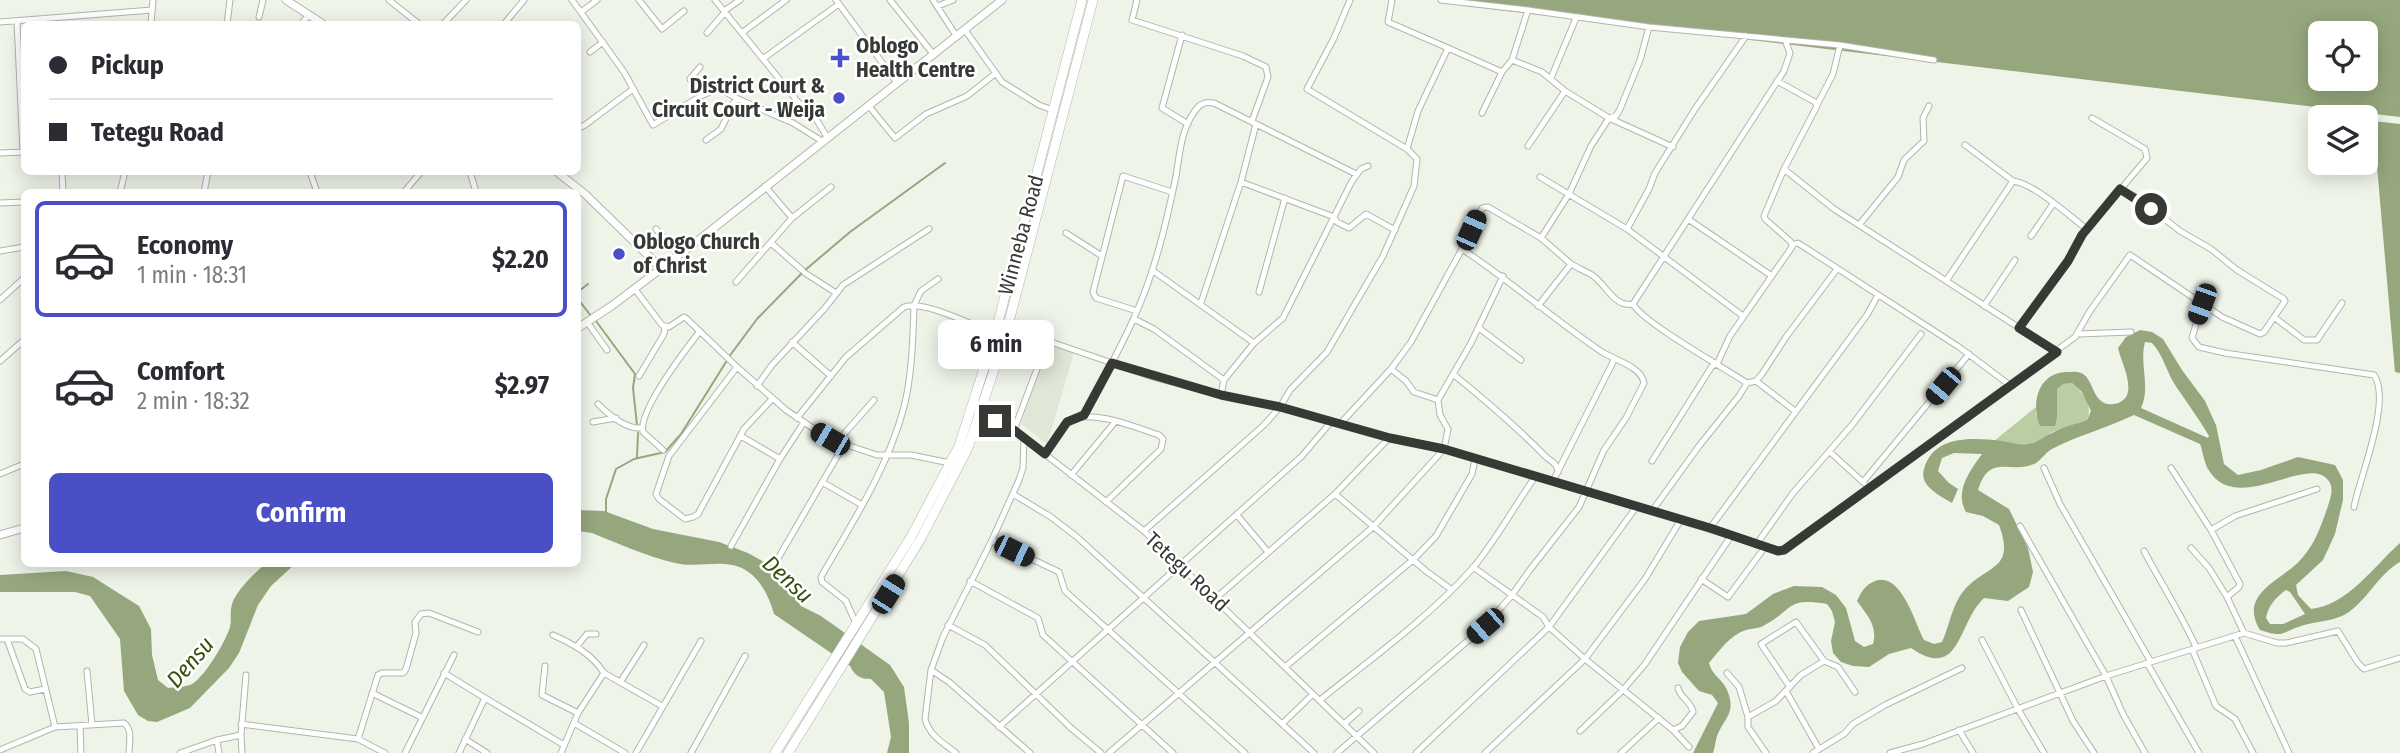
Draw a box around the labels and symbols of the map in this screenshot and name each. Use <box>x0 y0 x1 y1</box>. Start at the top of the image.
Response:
place label: Oblogo Health Centre <box>856 33 976 83</box>
marker: Oblogo Health Centre <box>830 48 850 68</box>
place label: District Court & Circuit Court - Weija <box>652 73 825 123</box>
marker: District Court & Circuit Court - Weija <box>831 90 847 106</box>
street label: Winneba Road <box>992 172 1050 298</box>
route start <box>2135 193 2167 225</box>
car <box>1453 207 1490 253</box>
place label: Oblogo Church of Christ <box>633 229 760 279</box>
marker: Oblogo Church of Christ <box>611 246 627 262</box>
car <box>2185 281 2220 327</box>
callout: 6 min <box>937 320 1053 368</box>
car <box>1922 363 1965 409</box>
route end <box>979 405 1011 437</box>
car <box>807 419 854 459</box>
street label: Tetegu Road <box>1140 527 1234 617</box>
car <box>991 532 1038 570</box>
water label: Densu <box>757 549 819 609</box>
car <box>868 571 909 617</box>
car <box>1463 604 1508 648</box>
water label: Densu <box>160 631 220 693</box>

